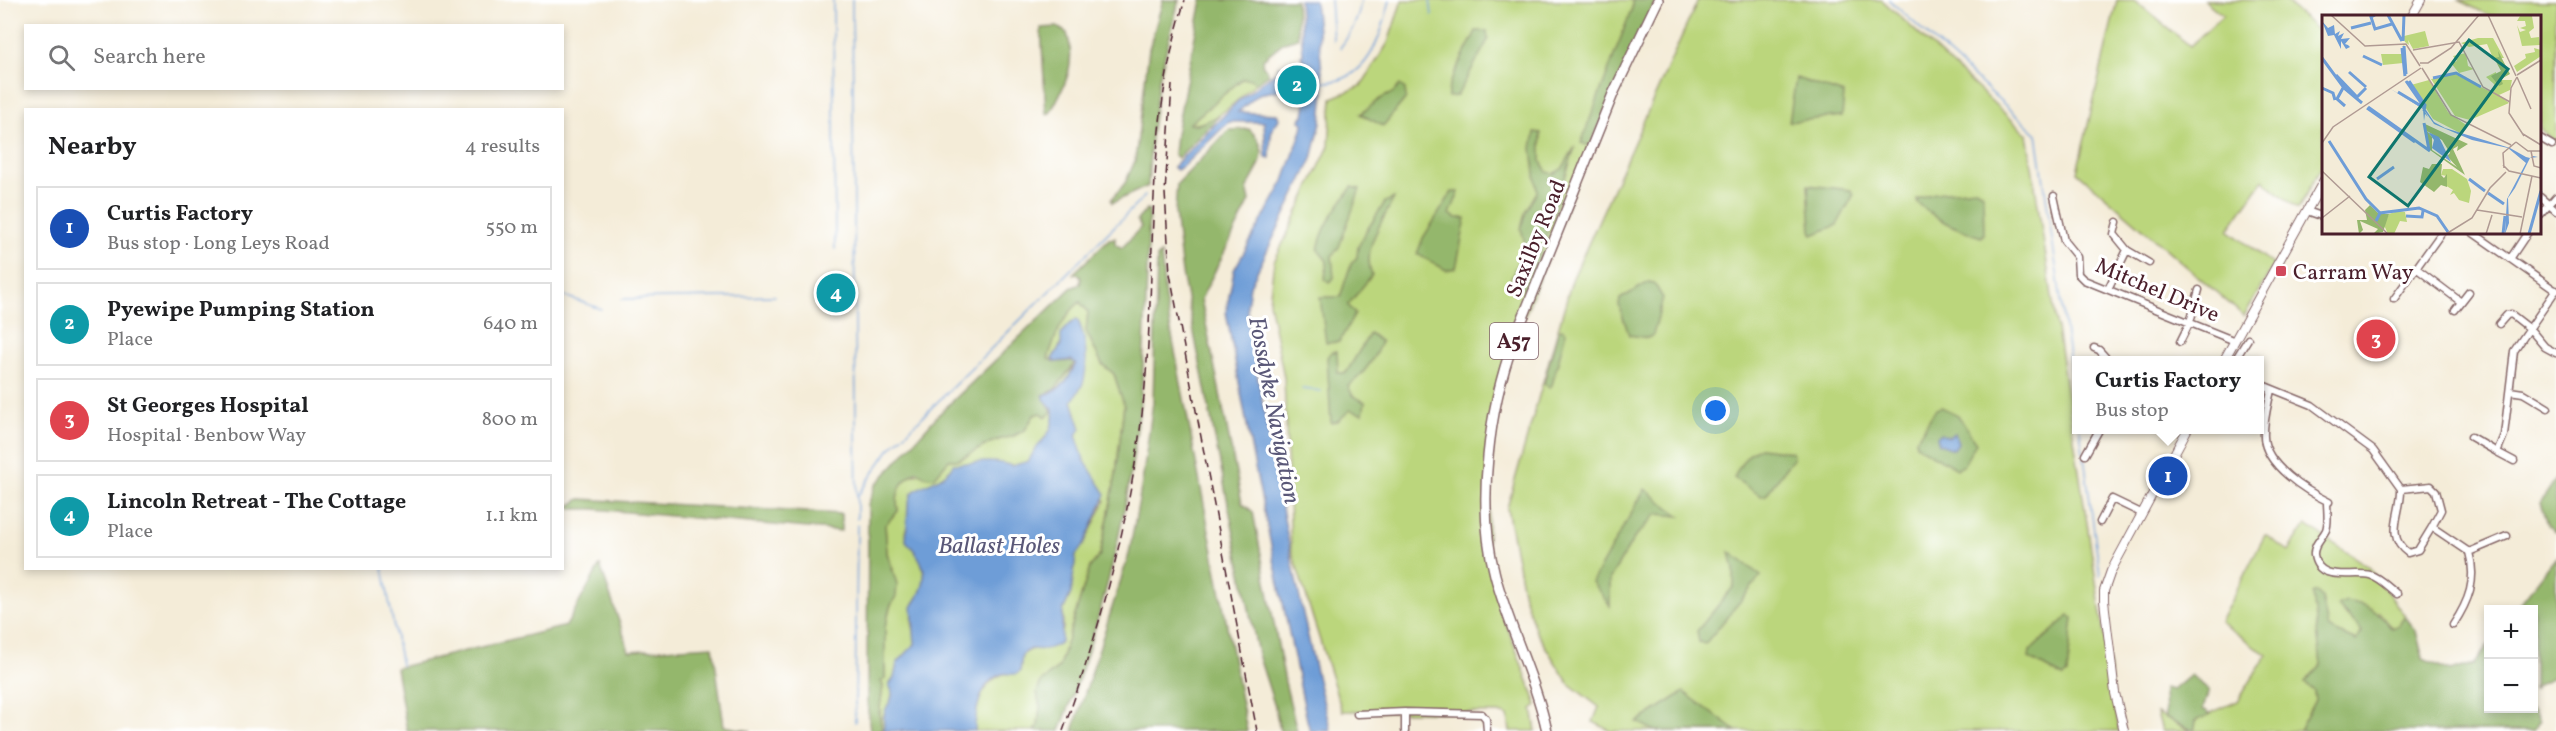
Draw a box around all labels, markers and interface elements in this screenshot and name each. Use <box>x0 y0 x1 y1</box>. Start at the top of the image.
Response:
inset map <box>2322 15 2541 234</box>
search box <box>24 24 564 90</box>
icon: search <box>45 41 78 74</box>
text: Search here <box>93 42 206 73</box>
pin: 2 <box>1278 62 1316 107</box>
text: Nearby <box>48 129 137 165</box>
text: 4 results <box>465 133 540 161</box>
street label: Saxilby Road <box>1500 175 1575 303</box>
text: Curtis Factory <box>107 199 253 230</box>
text: 1 <box>65 214 74 242</box>
text: 550 m <box>485 214 538 242</box>
text: Bus stop · Long Leys Road <box>107 230 330 258</box>
street label: Mitchel Drive <box>2090 251 2224 331</box>
place label: Carram Way <box>2293 258 2414 289</box>
marker: Carram Way <box>2274 264 2288 278</box>
pin: 4 <box>816 270 856 316</box>
text: Pyewipe Pumping Station <box>107 295 375 326</box>
text: 2 <box>64 310 75 338</box>
text: 640 m <box>483 310 538 338</box>
water label: Fossdyke Navigation <box>1238 314 1308 507</box>
pin: 3 <box>2356 316 2396 362</box>
road number: A57 <box>1490 323 1538 359</box>
text: Place <box>107 326 153 354</box>
popup <box>2072 356 2264 434</box>
text: Curtis Factory <box>2095 366 2241 397</box>
text: St Georges Hospital <box>107 391 309 422</box>
your location <box>1701 396 1730 425</box>
text: Bus stop <box>2095 397 2169 425</box>
text: 3 <box>64 406 75 434</box>
text: 800 m <box>482 406 538 434</box>
text: Hospital · Benbow Way <box>107 422 306 450</box>
pin: 1 <box>2148 454 2188 498</box>
text: Lincoln Retreat - The Cottage <box>107 487 406 518</box>
text: 4 <box>63 502 76 530</box>
text: 1.1 km <box>485 502 538 530</box>
text: Place <box>107 518 153 546</box>
water label: Ballast Holes <box>938 530 1060 564</box>
map controls <box>2484 605 2538 713</box>
button: + <box>2484 605 2538 659</box>
button: − <box>2484 659 2538 713</box>

